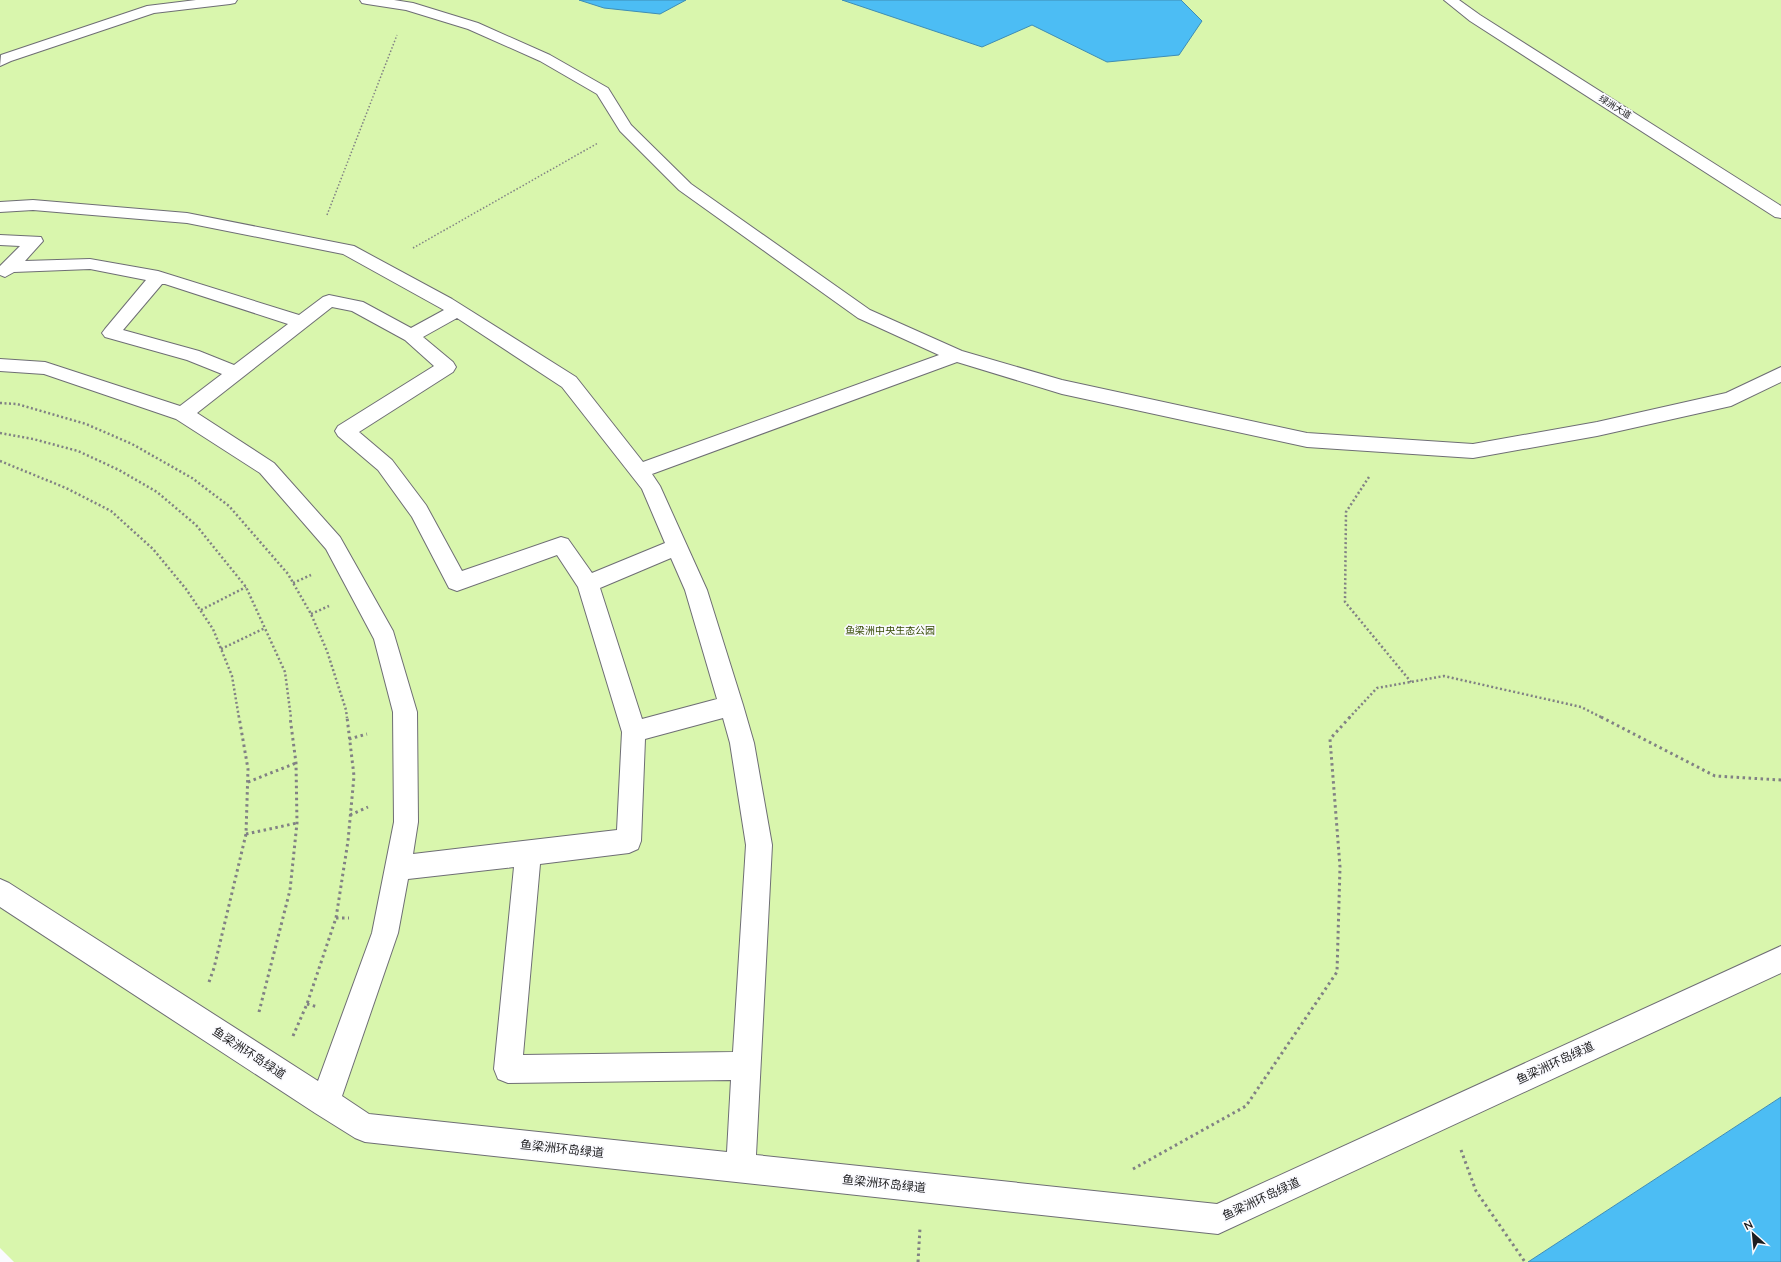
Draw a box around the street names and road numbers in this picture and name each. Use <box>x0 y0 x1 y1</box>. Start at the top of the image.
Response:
street label: 绿洲大道 <box>1597 92 1633 122</box>
street label: 鱼梁洲环岛绿道 <box>209 1023 289 1083</box>
street label: 鱼梁洲环岛绿道 <box>1514 1038 1596 1088</box>
street label: 鱼梁洲环岛绿道 <box>519 1137 605 1161</box>
street label: 鱼梁洲环岛绿道 <box>841 1172 927 1196</box>
street label: 鱼梁洲环岛绿道 <box>1220 1174 1302 1224</box>

